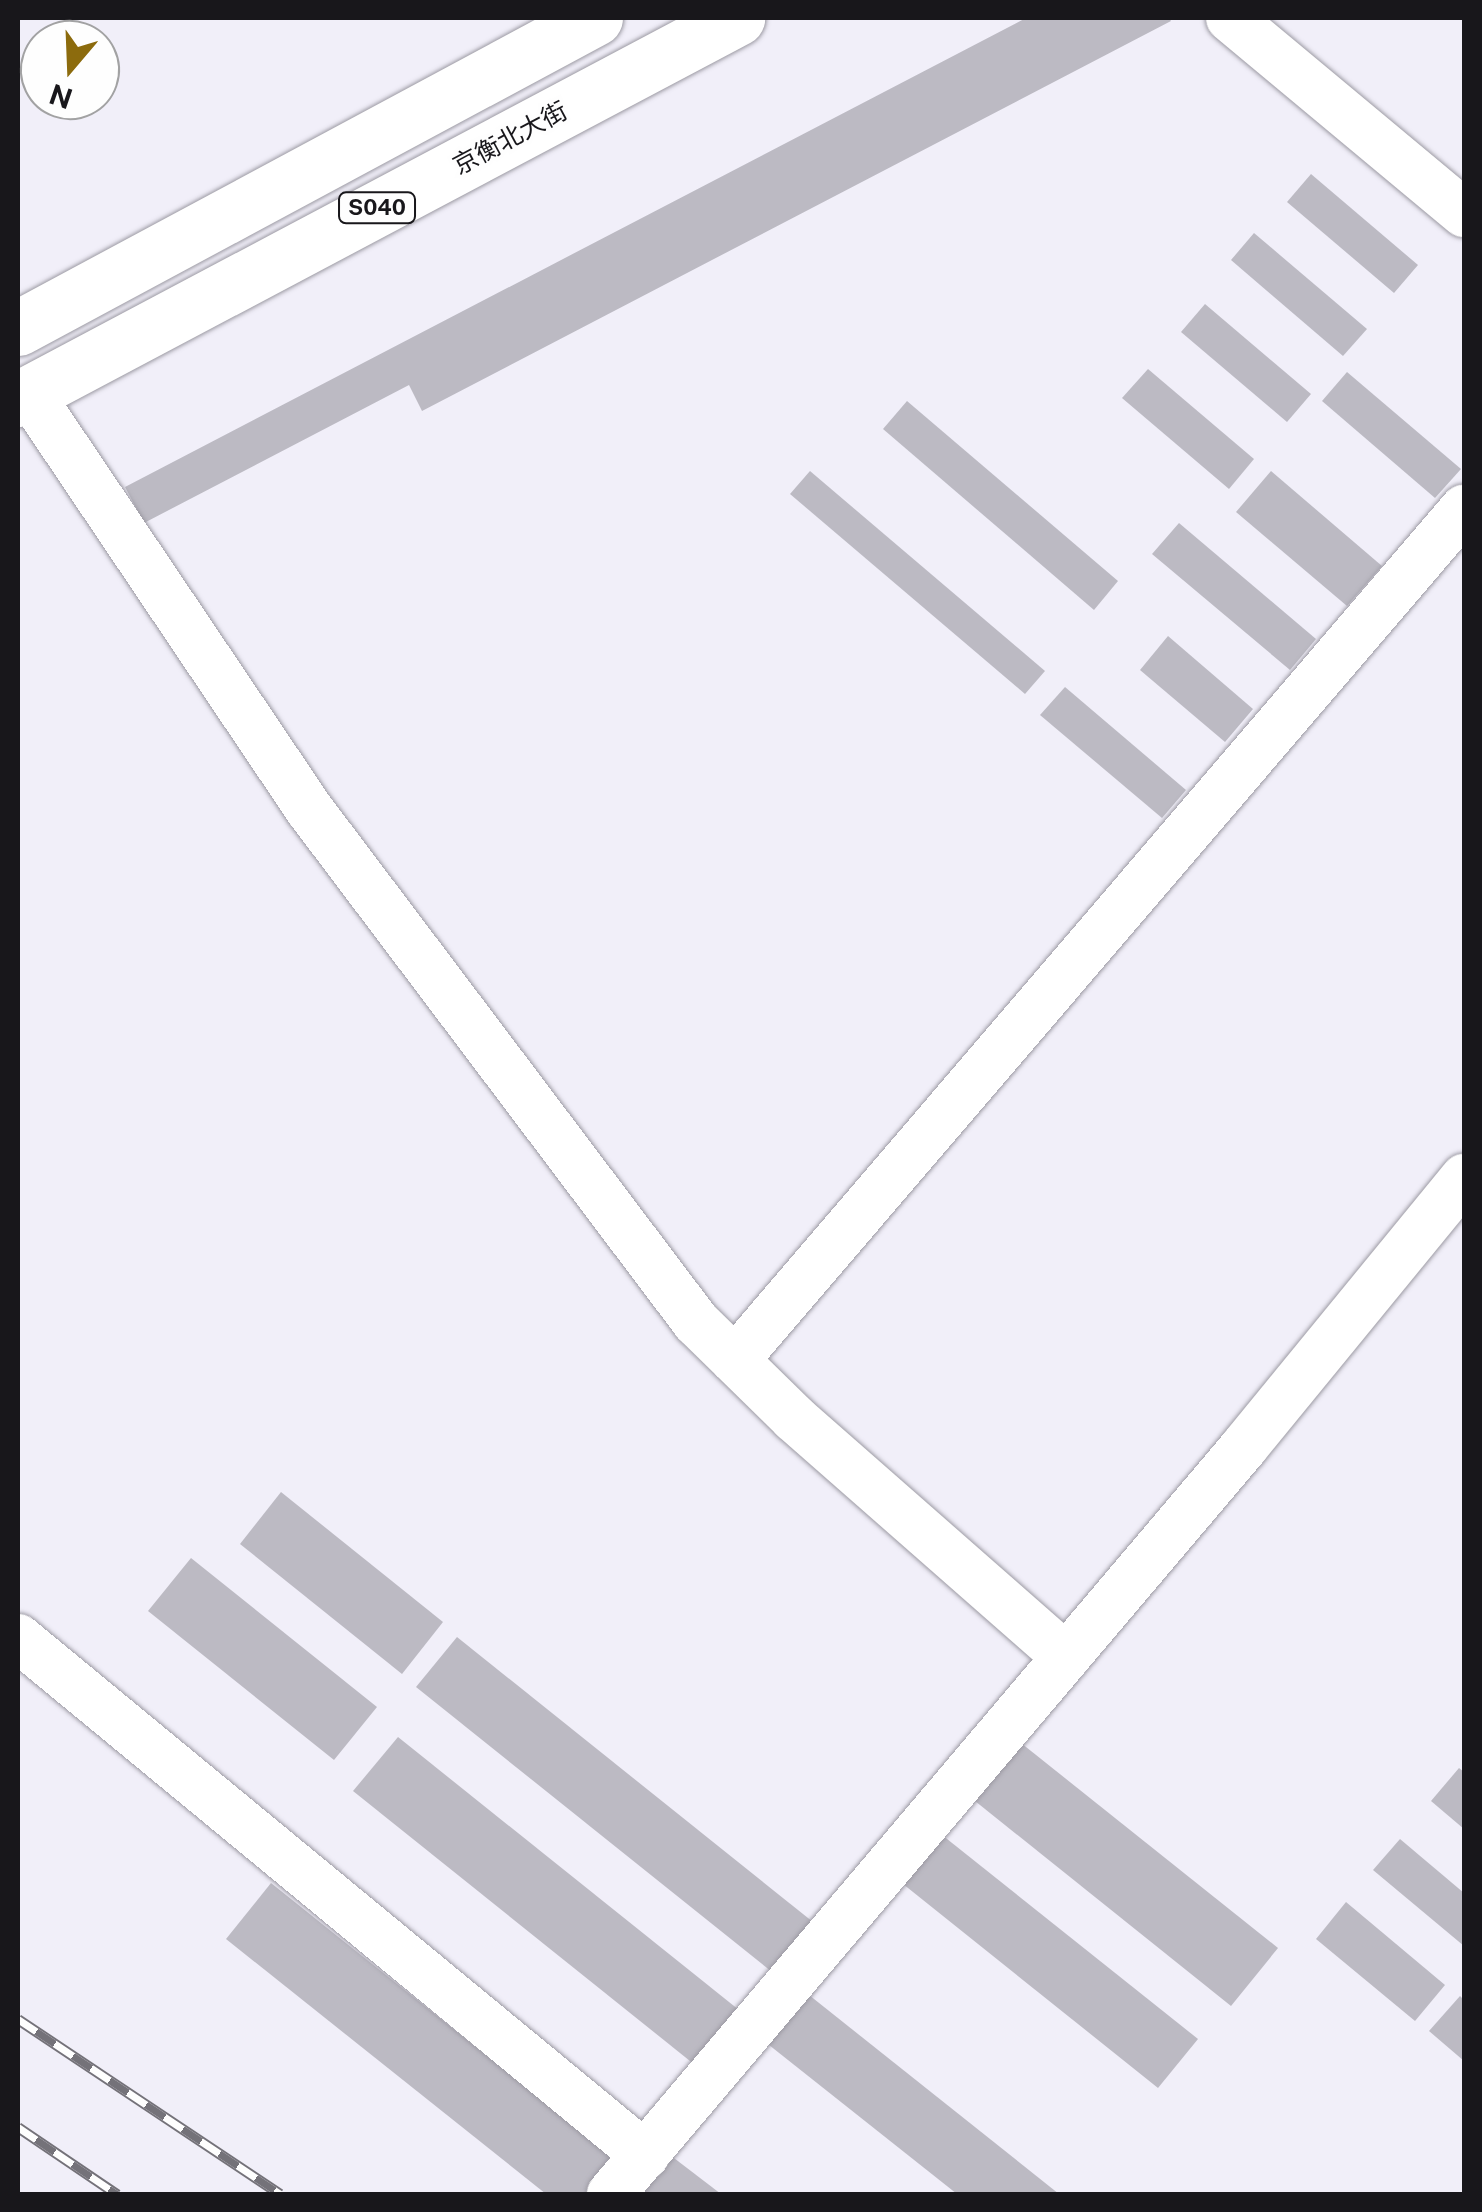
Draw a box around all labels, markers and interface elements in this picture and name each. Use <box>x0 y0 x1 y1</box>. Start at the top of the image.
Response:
north arrow <box>20 20 120 120</box>
text: N <box>45 78 76 116</box>
street label: 京衡北大街 <box>448 95 572 181</box>
road number: S040 <box>337 191 417 225</box>

